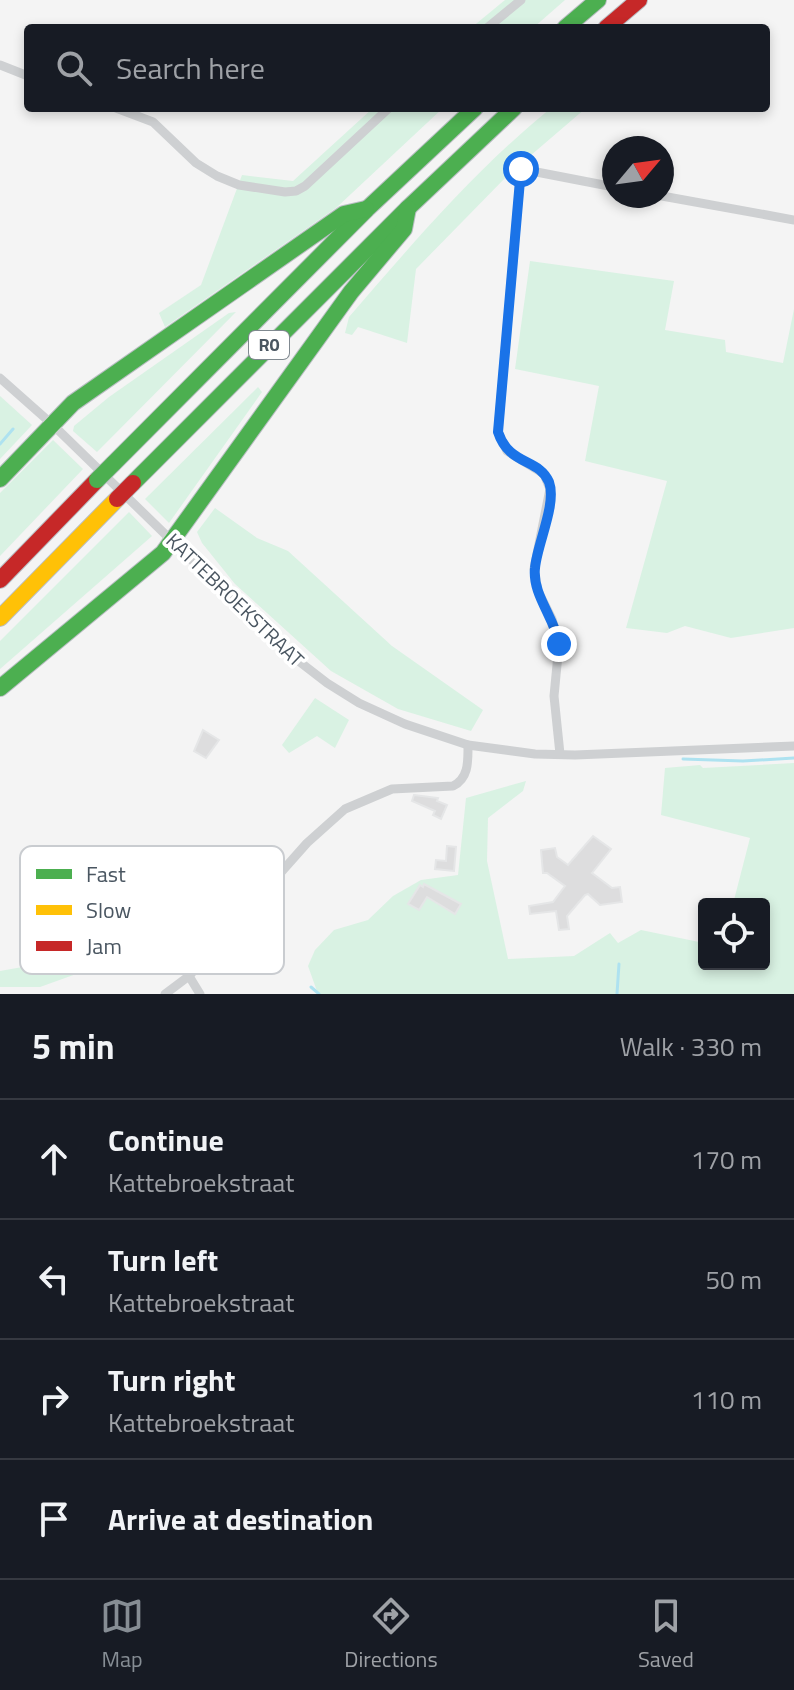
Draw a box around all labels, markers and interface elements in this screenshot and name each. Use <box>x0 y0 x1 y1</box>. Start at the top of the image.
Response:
search box <box>24 24 770 112</box>
text: Search here <box>116 45 265 91</box>
icon: search <box>52 46 96 90</box>
north arrow <box>602 136 674 208</box>
route start <box>503 151 539 187</box>
road number: R0 <box>249 331 289 359</box>
street label: KATTEBROEKSTRAAT <box>159 525 312 674</box>
route end <box>541 626 577 662</box>
legend <box>20 846 284 974</box>
text: Fast <box>86 857 126 891</box>
text: Slow <box>86 893 132 927</box>
map controls <box>698 898 770 970</box>
button: locate <box>698 898 770 970</box>
text: Jam <box>86 929 122 963</box>
text: 5 min <box>32 1020 115 1072</box>
text: Walk · 330 m <box>620 1027 762 1066</box>
text: Continue <box>108 1117 224 1163</box>
icon: ahead <box>32 1137 76 1181</box>
text: 170 m <box>691 1140 762 1179</box>
text: Kattebroekstraat <box>108 1163 294 1202</box>
text: Turn left <box>108 1237 218 1283</box>
icon: left <box>32 1257 76 1301</box>
text: 50 m <box>705 1260 762 1299</box>
text: Kattebroekstraat <box>108 1283 294 1322</box>
text: Turn right <box>108 1357 236 1403</box>
icon: right <box>32 1377 76 1421</box>
text: 110 m <box>691 1380 762 1419</box>
text: Kattebroekstraat <box>108 1403 294 1442</box>
text: Arrive at destination <box>108 1496 373 1542</box>
icon: arrive <box>32 1497 76 1541</box>
tab: Map <box>100 1594 144 1676</box>
tab: Directions <box>344 1594 438 1676</box>
tab: Saved <box>638 1594 694 1676</box>

